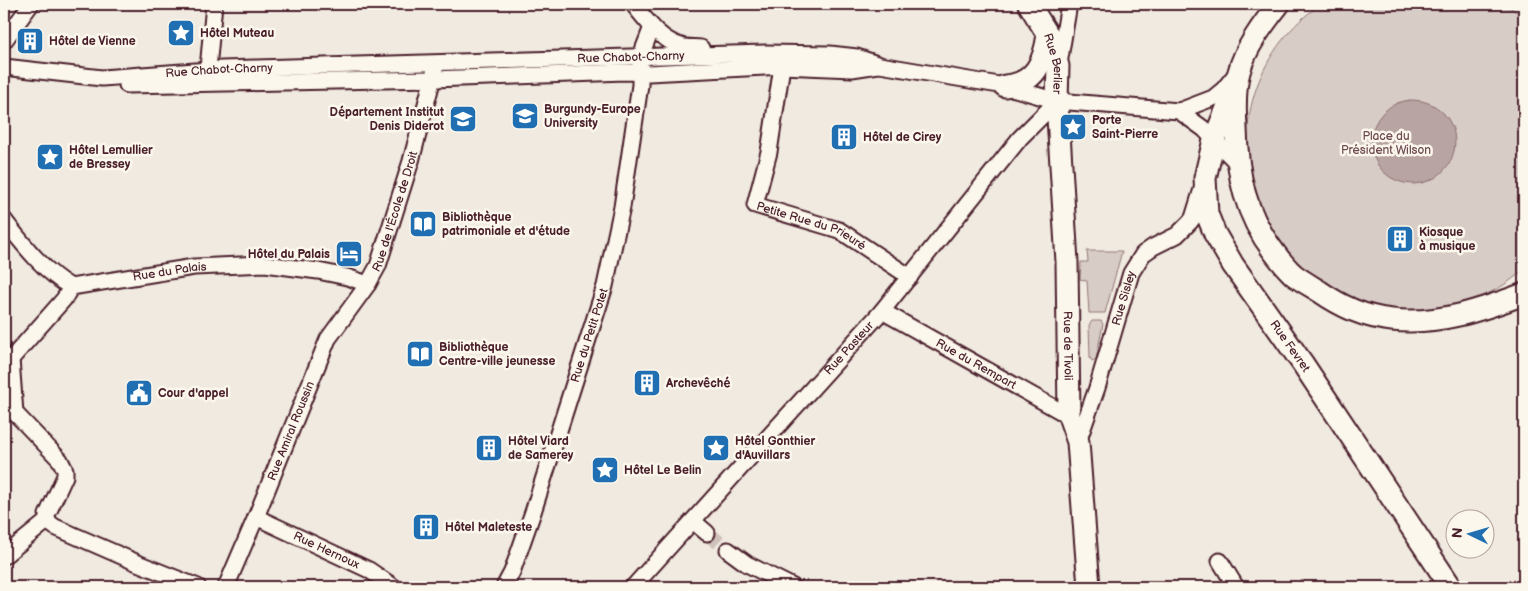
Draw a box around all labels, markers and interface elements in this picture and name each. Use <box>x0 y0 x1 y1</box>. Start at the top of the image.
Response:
place icon: Hôtel Muteau <box>166 18 196 48</box>
building icon: Hôtel de Vienne <box>15 26 45 56</box>
place label: Hôtel Muteau <box>200 26 274 41</box>
street label: Rue Berlier <box>1040 31 1066 95</box>
place label: Hôtel de Vienne <box>49 34 136 49</box>
street label: Rue Chabot-Charny <box>577 48 685 66</box>
street label: Rue Chabot-Charny <box>165 60 274 81</box>
school or university icon: Burgundy-Europe University <box>510 101 540 131</box>
place label: Burgundy-Europe University <box>544 102 641 131</box>
school or university icon: Département Institut Denis Diderot <box>448 104 478 134</box>
place label: Département Institut Denis Diderot <box>330 105 444 134</box>
place icon: Porte Saint-Pierre <box>1058 112 1088 142</box>
place label: Porte Saint-Pierre <box>1092 113 1158 142</box>
building icon: Hôtel de Cirey <box>829 122 859 152</box>
park label: Place du Président Wilson <box>1341 129 1431 158</box>
place label: Hôtel de Cirey <box>863 130 942 145</box>
place icon: Hôtel Lemullier de Bressey <box>35 142 65 172</box>
place label: Hôtel Lemullier de Bressey <box>69 143 153 172</box>
street label: Rue de l'École de Droit <box>369 149 421 274</box>
street label: Petite Rue du Prieuré <box>755 198 869 253</box>
library icon: Bibliothèque patrimoniale et d'étude <box>408 209 438 239</box>
place label: Bibliothèque patrimoniale et d'étude <box>442 210 570 239</box>
building icon: Kiosque à musique <box>1385 224 1415 254</box>
place label: Kiosque à musique <box>1419 225 1476 254</box>
hotel icon: Hôtel du Palais <box>334 239 364 269</box>
place label: Hôtel du Palais <box>248 247 330 262</box>
street label: Rue du Palais <box>132 259 207 284</box>
street label: Rue Sisley <box>1108 268 1139 327</box>
street label: Rue du Petit Potet <box>567 286 611 384</box>
street label: Rue de Tivoli <box>1060 311 1076 381</box>
street label: Rue Fevret <box>1267 317 1314 375</box>
street label: Rue Pasteur <box>821 318 877 378</box>
street label: Rue du Rempart <box>933 335 1019 393</box>
library icon: Bibliothèque Centre-ville jeunesse <box>405 339 435 369</box>
place label: Bibliothèque Centre-ville jeunesse <box>439 340 555 369</box>
building icon: Archevêché <box>632 368 662 398</box>
place label: Archevêché <box>665 376 730 391</box>
public building icon: Cour d'appel <box>124 378 154 408</box>
street label: Rue Amiral Roussin <box>264 379 318 483</box>
place label: Cour d'appel <box>158 386 228 401</box>
building icon: Hôtel Viard de Samerey <box>474 433 504 463</box>
place icon: Hôtel Gonthier d'Auvillars <box>701 433 731 463</box>
place label: Hôtel Viard de Samerey <box>508 434 574 463</box>
place label: Hôtel Gonthier d'Auvillars <box>735 434 815 463</box>
place icon: Hôtel Le Belin <box>590 455 620 485</box>
place label: Hôtel Le Belin <box>624 463 702 478</box>
north arrow <box>1446 508 1496 558</box>
building icon: Hôtel Maleteste <box>411 512 441 542</box>
place label: Hôtel Maleteste <box>445 520 532 535</box>
text: N <box>1449 527 1466 539</box>
street label: Rue Hernoux <box>291 528 363 572</box>

